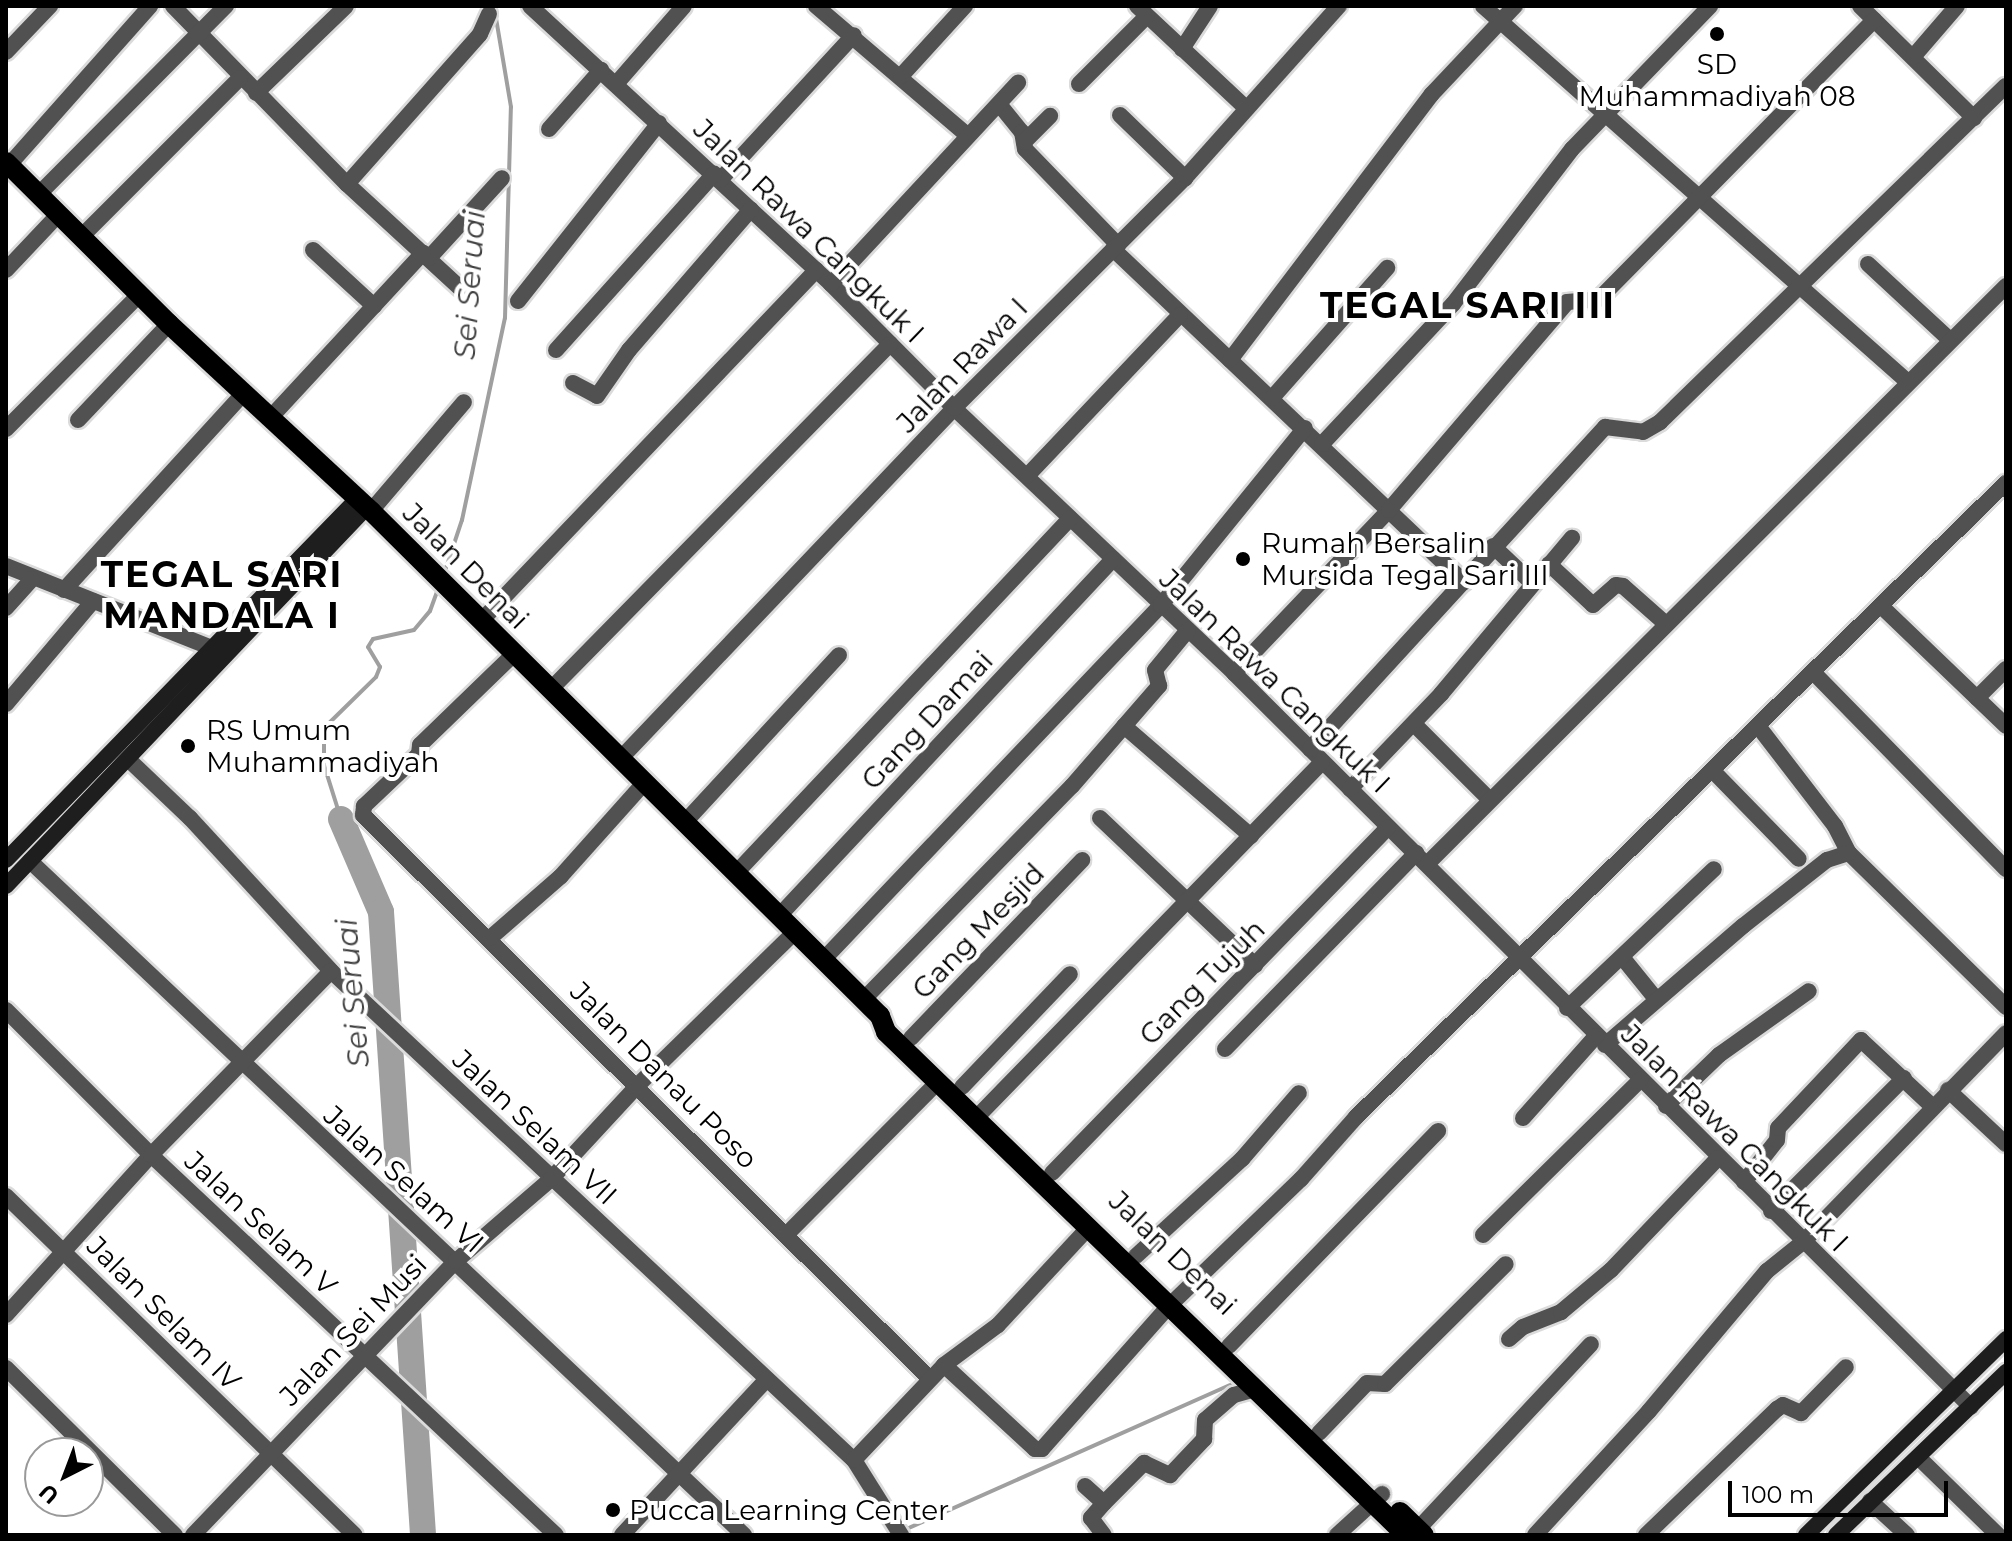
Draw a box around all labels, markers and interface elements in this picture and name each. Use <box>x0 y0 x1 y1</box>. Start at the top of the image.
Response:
marker: SD Muhammadiyah 08 <box>1708 25 1726 43</box>
place label: SD Muhammadiyah 08 <box>1578 47 1856 113</box>
street label: Jalan Rawa Cangkuk I <box>687 112 931 350</box>
water label: Sei Seruai <box>447 209 493 361</box>
district label: TEGAL SARI III <box>1320 284 1616 328</box>
street label: Jalan Rawa I <box>890 291 1034 439</box>
street label: Jalan Denai <box>396 496 536 636</box>
place label: Rumah Bersalin Mursida Tegal Sari III <box>1261 526 1549 592</box>
marker: Rumah Bersalin Mursida Tegal Sari III <box>1232 548 1254 570</box>
district label: TEGAL SARI MANDALA I <box>101 552 343 637</box>
street label: Jalan Rawa Cangkuk I <box>1153 562 1397 800</box>
street label: Gang Damai <box>854 644 1000 796</box>
place label: RS Umum Muhammadiyah <box>206 713 439 779</box>
marker: RS Umum Muhammadiyah <box>177 735 199 757</box>
street label: Gang Mesjid <box>905 856 1051 1006</box>
street label: Gang Tujuh <box>1132 912 1272 1052</box>
water label: Sei Seruai <box>329 917 377 1069</box>
street label: Jalan Danau Poso <box>564 975 764 1175</box>
street label: Jalan Rawa Cangkuk I <box>1615 1018 1855 1258</box>
street label: Jalan Selam VII <box>446 1042 624 1212</box>
street label: Jalan Selam VI <box>317 1098 491 1260</box>
street label: Jalan Selam V <box>178 1144 344 1302</box>
street label: Jalan Denai <box>1102 1184 1244 1322</box>
street label: Jalan Selam IV <box>80 1229 248 1397</box>
street label: Jalan Sei Musi <box>273 1248 433 1412</box>
north arrow <box>24 1437 104 1517</box>
scale bar <box>1732 1465 1952 1515</box>
text: U <box>33 1478 64 1510</box>
text: 100 m <box>1742 1480 1814 1509</box>
place label: Pucca Learning Center <box>629 1493 949 1527</box>
marker: Pucca Learning Center <box>604 1501 622 1519</box>

